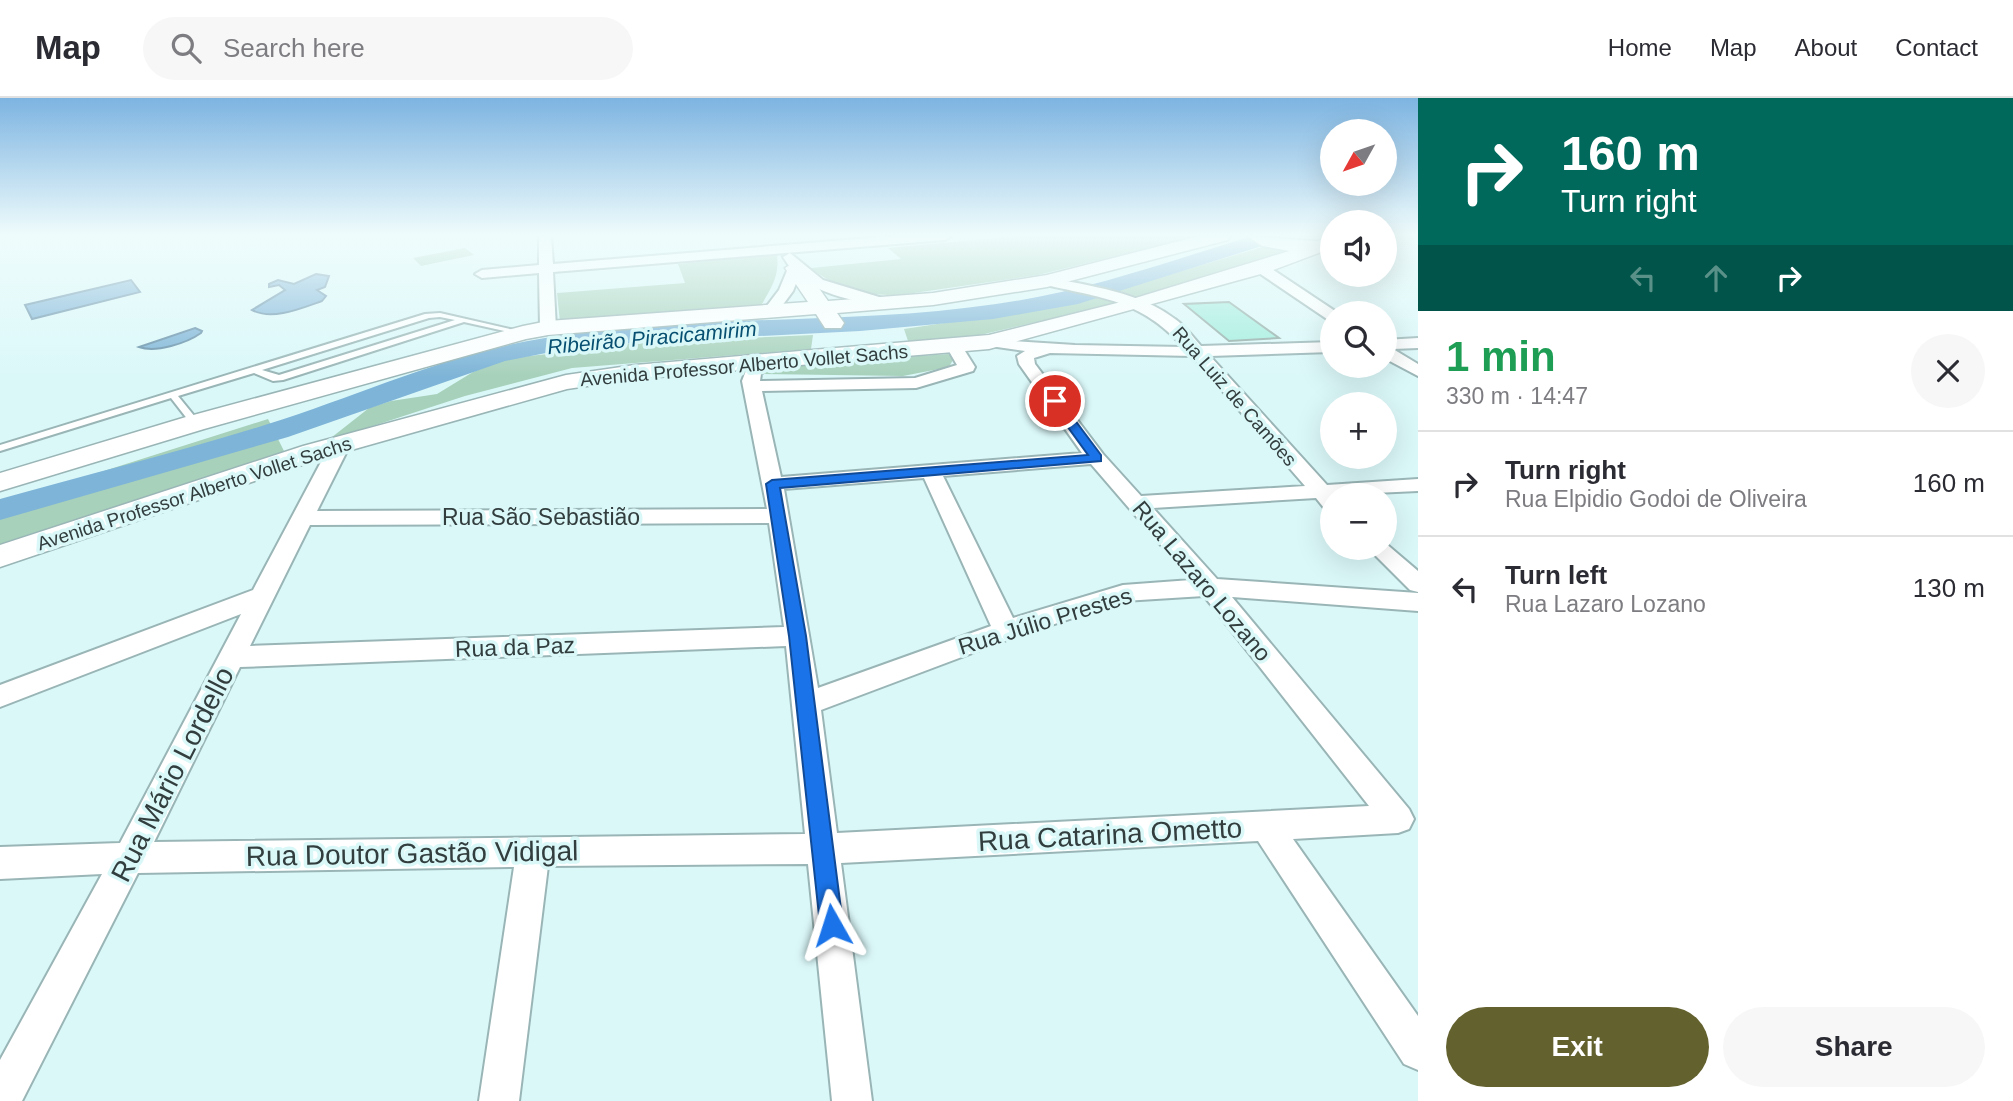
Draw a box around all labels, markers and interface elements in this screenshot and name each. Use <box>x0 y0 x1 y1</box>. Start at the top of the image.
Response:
search box <box>143 17 633 80</box>
text: Map <box>35 29 101 66</box>
icon: search <box>167 29 205 67</box>
text: Search here <box>223 33 365 63</box>
text: Home <box>1608 34 1672 61</box>
text: Map <box>1710 34 1757 61</box>
text: About <box>1795 34 1857 61</box>
text: Contact <box>1895 34 1978 61</box>
north arrow <box>1320 119 1396 196</box>
map controls <box>1320 119 1397 560</box>
icon: right <box>1446 126 1537 217</box>
text: 160 m <box>1561 126 1700 180</box>
text: Turn right <box>1561 183 1697 219</box>
button: sound <box>1320 210 1397 287</box>
icon: left <box>1624 259 1662 297</box>
icon: ahead <box>1697 259 1735 297</box>
icon: right <box>1770 259 1808 297</box>
button: search <box>1320 301 1397 378</box>
water label: Ribeirão Piracicamirim <box>546 317 758 358</box>
street label: Rua Luiz de Camões <box>1168 322 1301 470</box>
text: 1 min <box>1446 333 1556 380</box>
button: close <box>1911 334 1985 408</box>
street label: Avenida Professor Alberto Vollet Sachs <box>579 341 909 390</box>
pin <box>1025 371 1085 431</box>
icon: arrive <box>1036 382 1074 420</box>
text: 330 m · 14:47 <box>1446 383 1588 409</box>
button: + <box>1320 392 1397 469</box>
street label: Avenida Professor Alberto Vollet Sachs <box>34 433 354 554</box>
text: Turn right <box>1505 455 1626 485</box>
icon: right <box>1446 465 1484 503</box>
text: 160 m <box>1913 468 1985 498</box>
button: − <box>1320 483 1397 560</box>
text: Rua Elpidio Godoi de Oliveira <box>1505 486 1807 512</box>
street label: Rua Lazaro Lozano <box>1128 496 1276 666</box>
street label: Rua São Sebastião <box>442 504 640 530</box>
text: Turn left <box>1505 560 1607 590</box>
icon: left <box>1446 570 1484 608</box>
text: 130 m <box>1913 573 1985 603</box>
street label: Rua Júlio Prestes <box>955 582 1135 660</box>
text: Rua Lazaro Lozano <box>1505 591 1706 617</box>
street label: Rua da Paz <box>454 632 576 662</box>
street label: Rua Mário Lordello <box>105 662 240 887</box>
street label: Rua Catarina Ometto <box>977 812 1243 857</box>
street label: Rua Doutor Gastão Vidigal <box>245 835 579 872</box>
position arrow <box>795 888 869 962</box>
button: Exit <box>1446 1007 1709 1087</box>
button: Share <box>1723 1007 1985 1087</box>

